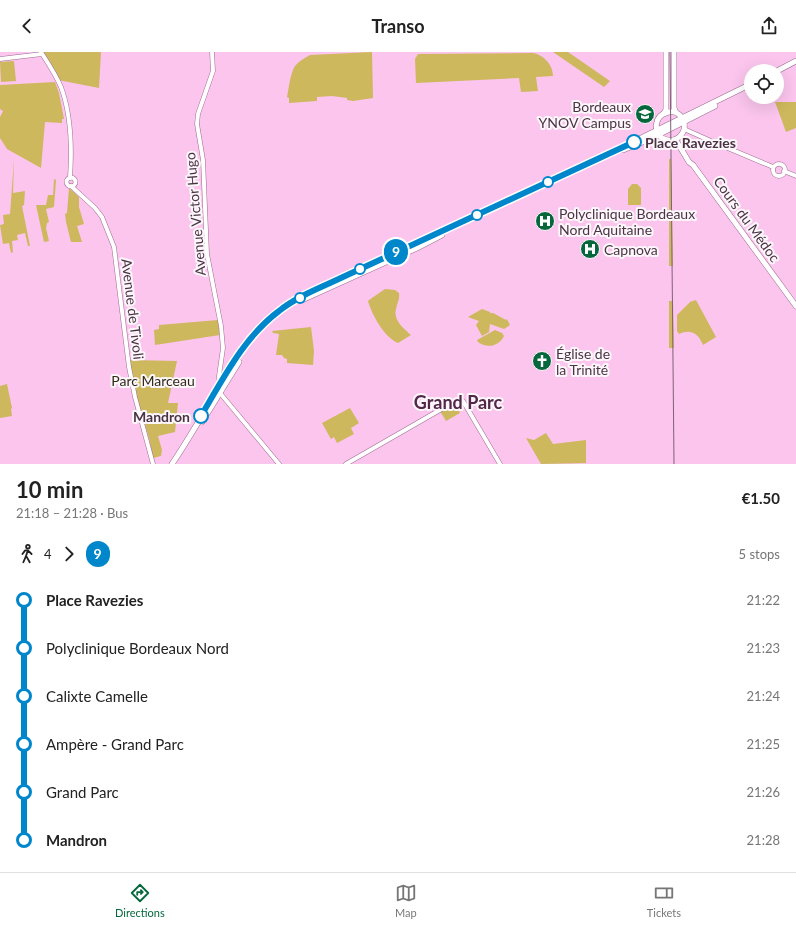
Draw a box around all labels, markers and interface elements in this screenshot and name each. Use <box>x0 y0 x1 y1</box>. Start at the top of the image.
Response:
icon: back <box>16 15 38 37</box>
text: Transo <box>371 15 425 37</box>
icon: share <box>758 15 780 37</box>
map controls <box>744 64 784 104</box>
button: locate <box>744 64 784 104</box>
place label: Bordeaux YNOV Campus <box>539 98 631 131</box>
school or university icon: Bordeaux YNOV Campus <box>634 103 656 125</box>
marker: Place Ravezies <box>626 134 642 150</box>
place label: Place Ravezies <box>645 134 736 151</box>
street label: Avenue Victor Hugo <box>181 152 209 276</box>
street label: Cours du Médoc <box>710 173 784 265</box>
unlabelled marker <box>542 176 554 188</box>
place label: Polyclinique Bordeaux Nord Aquitaine <box>559 205 695 238</box>
unlabelled marker <box>471 209 483 221</box>
hospital icon: Polyclinique Bordeaux Nord Aquitaine <box>534 210 556 232</box>
hospital icon: Capnova <box>579 238 601 260</box>
line badge: 9 <box>383 239 409 265</box>
place label: Capnova <box>604 241 658 258</box>
text: 9 <box>392 243 400 260</box>
street label: Avenue de Tivoli <box>118 258 148 360</box>
unlabelled marker <box>354 263 366 275</box>
unlabelled marker <box>294 292 306 304</box>
place label: Église de la Trinité <box>556 345 610 378</box>
church icon: Église de la Trinité <box>531 350 553 372</box>
park label: Parc Marceau <box>111 372 195 389</box>
district label: Grand Parc <box>414 391 503 413</box>
place label: Mandron <box>133 408 190 425</box>
marker: Mandron <box>193 408 209 424</box>
text: 10 min <box>16 476 83 503</box>
text: €1.50 <box>742 489 780 507</box>
text: 21:18 – 21:28 · Bus <box>16 505 128 521</box>
icon: walk <box>16 543 38 565</box>
icon: forward <box>58 543 80 565</box>
text: 9 <box>94 545 102 562</box>
text: 4 <box>44 546 52 562</box>
text: 5 stops <box>739 546 780 562</box>
text: Place Ravezies <box>46 591 143 609</box>
text: 21:22 <box>747 592 780 608</box>
text: Polyclinique Bordeaux Nord <box>46 639 229 657</box>
text: 21:23 <box>747 640 780 656</box>
text: Calixte Camelle <box>46 687 148 705</box>
text: 21:24 <box>747 688 780 704</box>
text: Ampère - Grand Parc <box>46 735 184 753</box>
text: 21:25 <box>747 736 780 752</box>
text: Grand Parc <box>46 783 119 801</box>
text: 21:26 <box>747 784 780 800</box>
text: Mandron <box>46 831 107 849</box>
text: 21:28 <box>747 832 780 848</box>
tab: Directions <box>115 882 165 919</box>
tab: Map <box>395 882 417 919</box>
tab: Tickets <box>647 882 681 919</box>

